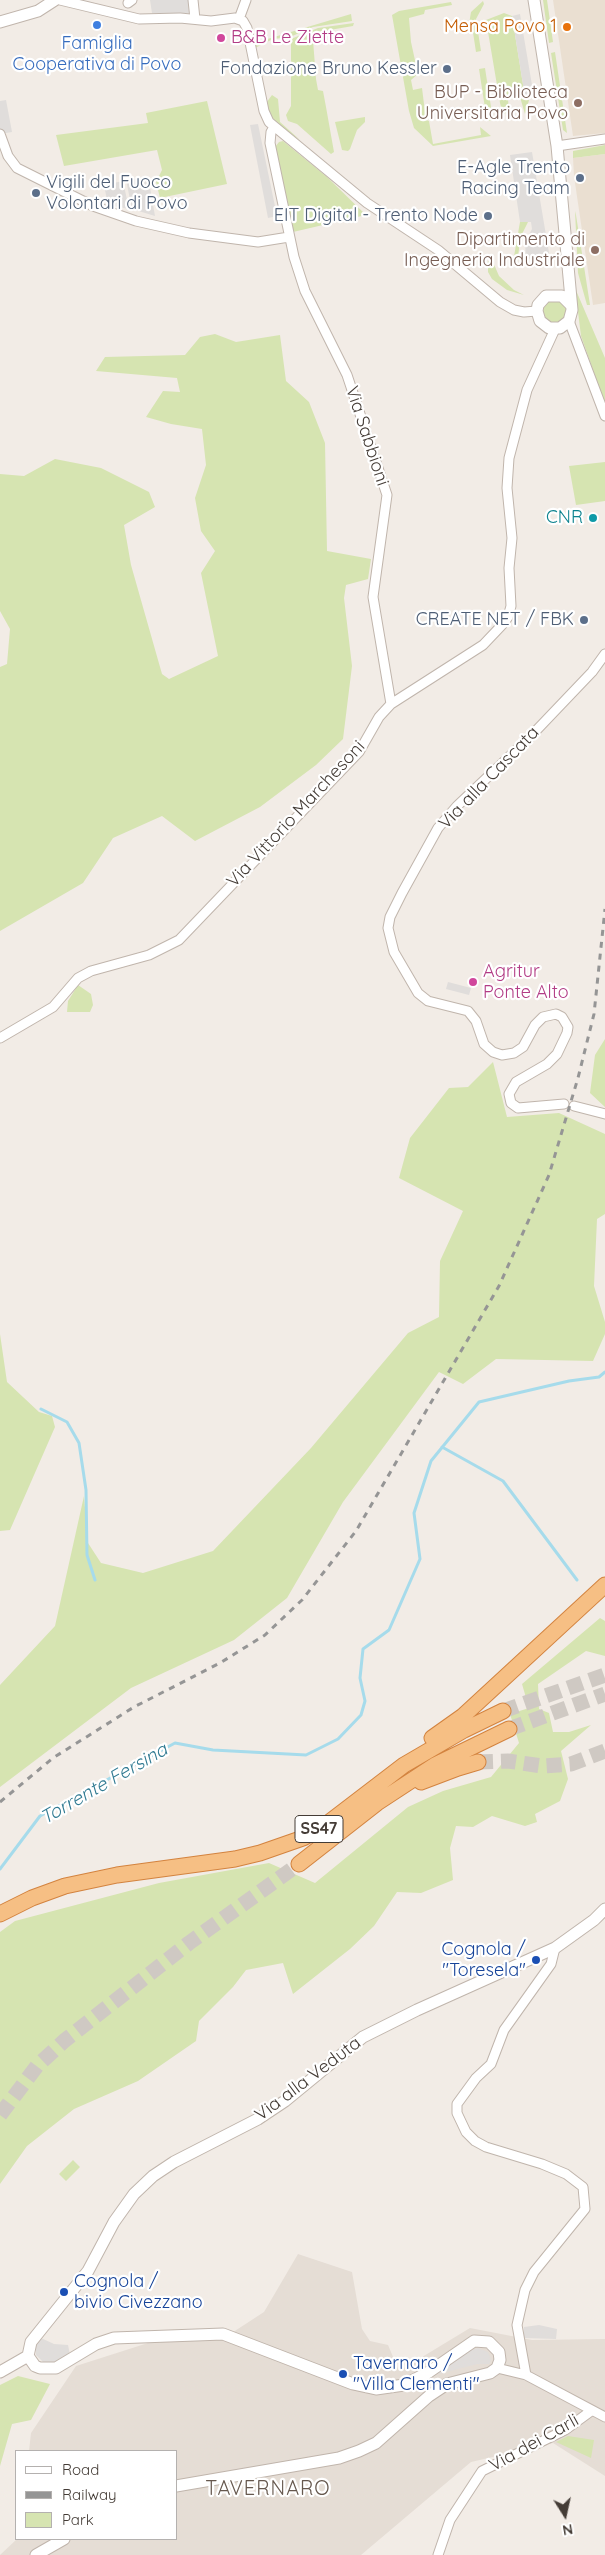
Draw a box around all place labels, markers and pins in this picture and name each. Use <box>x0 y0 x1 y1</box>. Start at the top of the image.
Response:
place label: Mensa Povo 1 <box>444 16 557 38</box>
marker: Famiglia Cooperativa di Povo <box>91 19 103 31</box>
marker: Mensa Povo 1 <box>561 21 573 33</box>
place label: B&B Le Ziette <box>231 27 344 49</box>
marker: B&B Le Ziette <box>215 32 227 44</box>
place label: Famiglia Cooperativa di Povo <box>13 33 181 76</box>
place label: Fondazione Bruno Kessler <box>220 58 437 80</box>
marker: Fondazione Bruno Kessler <box>441 63 453 75</box>
place label: BUP - Biblioteca Universitaria Povo <box>417 82 568 125</box>
marker: BUP - Biblioteca Universitaria Povo <box>572 97 584 109</box>
place label: E-Agle Trento Racing Team <box>457 157 570 200</box>
place label: Vigili del Fuoco Volontari di Povo <box>46 172 188 214</box>
marker: E-Agle Trento Racing Team <box>574 172 586 184</box>
marker: Vigili del Fuoco Volontari di Povo <box>30 187 42 199</box>
place label: EIT Digital - Trento Node <box>274 205 478 227</box>
marker: EIT Digital - Trento Node <box>482 210 494 222</box>
place label: Dipartimento di Ingegneria Industriale <box>404 229 585 272</box>
marker: Dipartimento di Ingegneria Industriale <box>589 244 601 256</box>
place label: CNR <box>546 507 583 529</box>
marker: CNR <box>587 512 599 524</box>
place label: CREATE NET / FBK <box>416 609 574 631</box>
marker: CREATE NET / FBK <box>578 614 590 626</box>
place label: Agritur Ponte Alto <box>483 961 569 1004</box>
marker: Agritur Ponte Alto <box>467 976 479 988</box>
place label: Cognola / "Toresela" <box>442 1939 526 1982</box>
marker: Cognola / "Toresela" <box>530 1954 542 1966</box>
place label: Cognola / bivio Civezzano <box>74 2271 203 2314</box>
marker: Cognola / bivio Civezzano <box>58 2286 70 2298</box>
place label: Tavernaro / "Villa Clementi" <box>353 2353 480 2396</box>
marker: Tavernaro / "Villa Clementi" <box>337 2368 349 2380</box>

